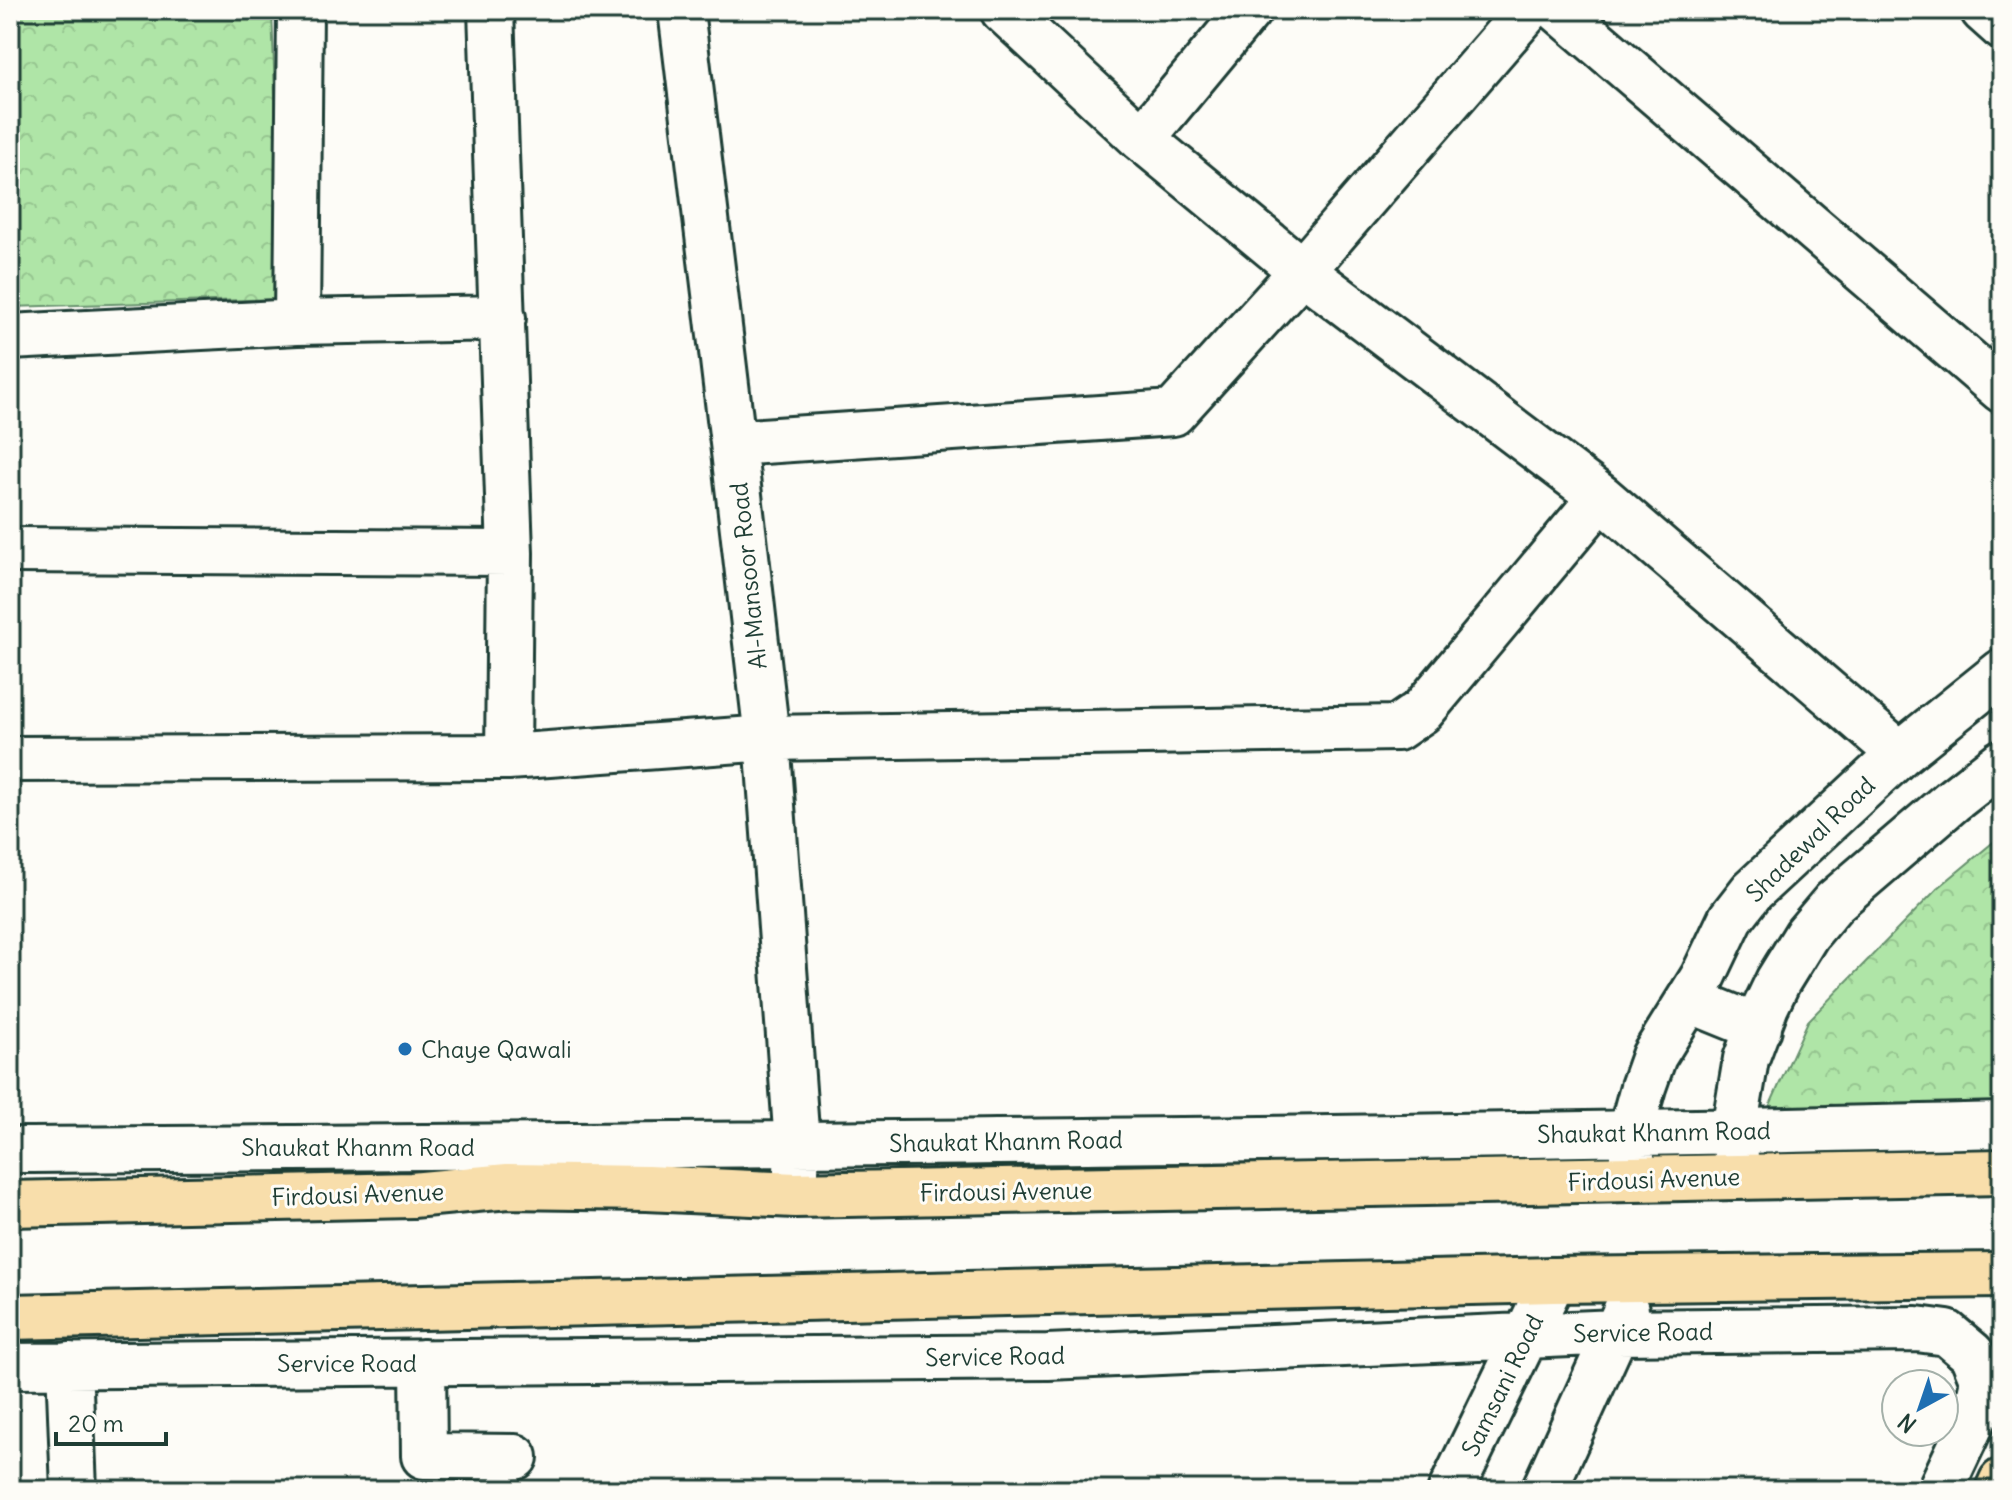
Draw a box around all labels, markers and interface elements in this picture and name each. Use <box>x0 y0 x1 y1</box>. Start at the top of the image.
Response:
street label: Al-Mansoor Road <box>723 481 773 671</box>
street label: Shadewal Road <box>1739 770 1881 908</box>
place label: Chaye Qawali <box>421 1034 572 1064</box>
marker: Chaye Qawali <box>396 1040 414 1058</box>
street label: Shaukat Khanm Road <box>1537 1115 1771 1149</box>
street label: Shaukat Khanm Road <box>889 1124 1123 1158</box>
street label: Shaukat Khanm Road <box>241 1132 475 1162</box>
street label: Firdousi Avenue <box>1567 1161 1741 1197</box>
street label: Firdousi Avenue <box>919 1174 1093 1208</box>
street label: Firdousi Avenue <box>271 1176 445 1212</box>
street label: Samsani Road <box>1455 1309 1549 1461</box>
street label: Service Road <box>1573 1316 1713 1348</box>
street label: Service Road <box>925 1340 1065 1372</box>
street label: Service Road <box>277 1348 417 1378</box>
north arrow <box>1880 1368 1960 1448</box>
scale bar <box>56 1396 166 1446</box>
text: 20 m <box>68 1408 124 1438</box>
text: N <box>1892 1408 1922 1439</box>

